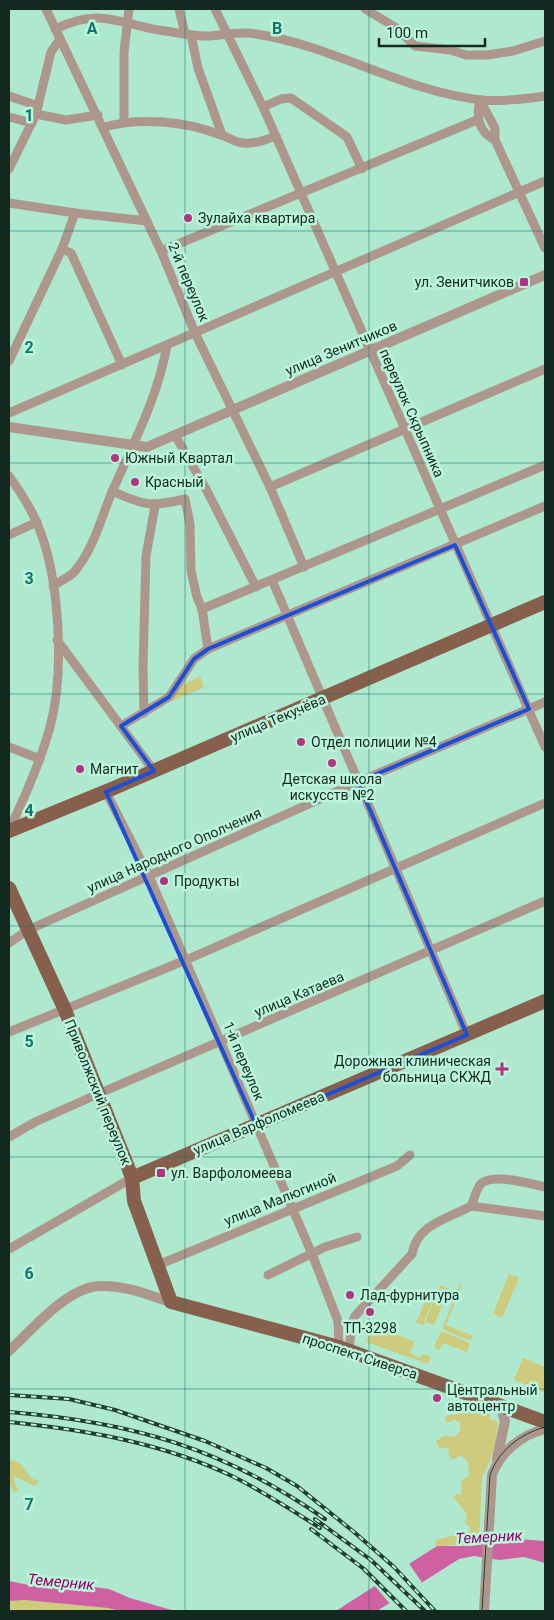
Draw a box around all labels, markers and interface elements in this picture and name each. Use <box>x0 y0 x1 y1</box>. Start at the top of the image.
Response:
scale bar <box>379 15 485 47</box>
text: A <box>87 19 98 38</box>
text: B <box>272 19 282 38</box>
text: 100 m <box>386 24 428 42</box>
text: 1 <box>24 106 34 125</box>
place label: Зулайха квартира <box>198 210 315 226</box>
marker: Зулайха квартира <box>182 212 194 224</box>
street label: 2-й переулок <box>165 240 213 324</box>
place label: ул. Зенитчиков <box>415 274 514 290</box>
marker: ул. Зенитчиков <box>518 276 530 288</box>
street label: улица Зенитчиков <box>283 317 399 379</box>
text: 2 <box>24 338 34 357</box>
street label: переулок Скрыпника <box>376 346 448 480</box>
place label: Южный Квартал <box>125 450 233 466</box>
marker: Южный Квартал <box>109 452 121 464</box>
place label: Красный <box>145 474 204 490</box>
marker: Красный <box>129 476 141 488</box>
text: 3 <box>24 569 34 588</box>
street label: улица Текучёва <box>228 691 328 745</box>
place label: Отдел полиции №4 <box>311 734 437 750</box>
marker: Отдел полиции №4 <box>295 736 307 748</box>
marker: Детская школа искусств №2 <box>326 757 338 769</box>
place label: Магнит <box>90 761 139 777</box>
marker: Магнит <box>74 763 86 775</box>
place label: Детская школа искусств №2 <box>282 771 382 803</box>
text: 4 <box>24 801 34 820</box>
street label: улица Народного Ополчения <box>84 804 264 896</box>
place label: Продукты <box>174 873 240 889</box>
marker: Продукты <box>158 875 170 887</box>
street label: улица Катаева <box>252 968 346 1020</box>
street label: Приволжский переулок <box>61 1017 135 1168</box>
street label: 1-й переулок <box>220 1019 268 1103</box>
text: 5 <box>24 1032 34 1051</box>
place label: Дорожная клиническая больница СКЖД <box>334 1053 491 1085</box>
marker: Дорожная клиническая больница СКЖД <box>495 1062 509 1076</box>
street label: улица Варфоломеева <box>191 1088 327 1158</box>
place label: ул. Варфоломеева <box>171 1165 292 1181</box>
marker: ул. Варфоломеева <box>155 1167 167 1179</box>
street label: улица Малюгиной <box>222 1169 338 1229</box>
text: 6 <box>24 1264 34 1283</box>
place label: Лад-фурнитура <box>360 1287 459 1303</box>
marker: Лад-фурнитура <box>344 1289 356 1301</box>
marker: ТП-3298 <box>364 1306 376 1318</box>
place label: ТП-3298 <box>343 1320 397 1336</box>
street label: проспект Сиверса <box>300 1330 420 1382</box>
place label: Центральный автоцентр <box>447 1382 538 1414</box>
marker: Центральный автоцентр <box>431 1392 443 1404</box>
text: 7 <box>24 1495 34 1514</box>
water label: Темерник <box>455 1526 524 1548</box>
water label: Темерник <box>27 1570 96 1594</box>

